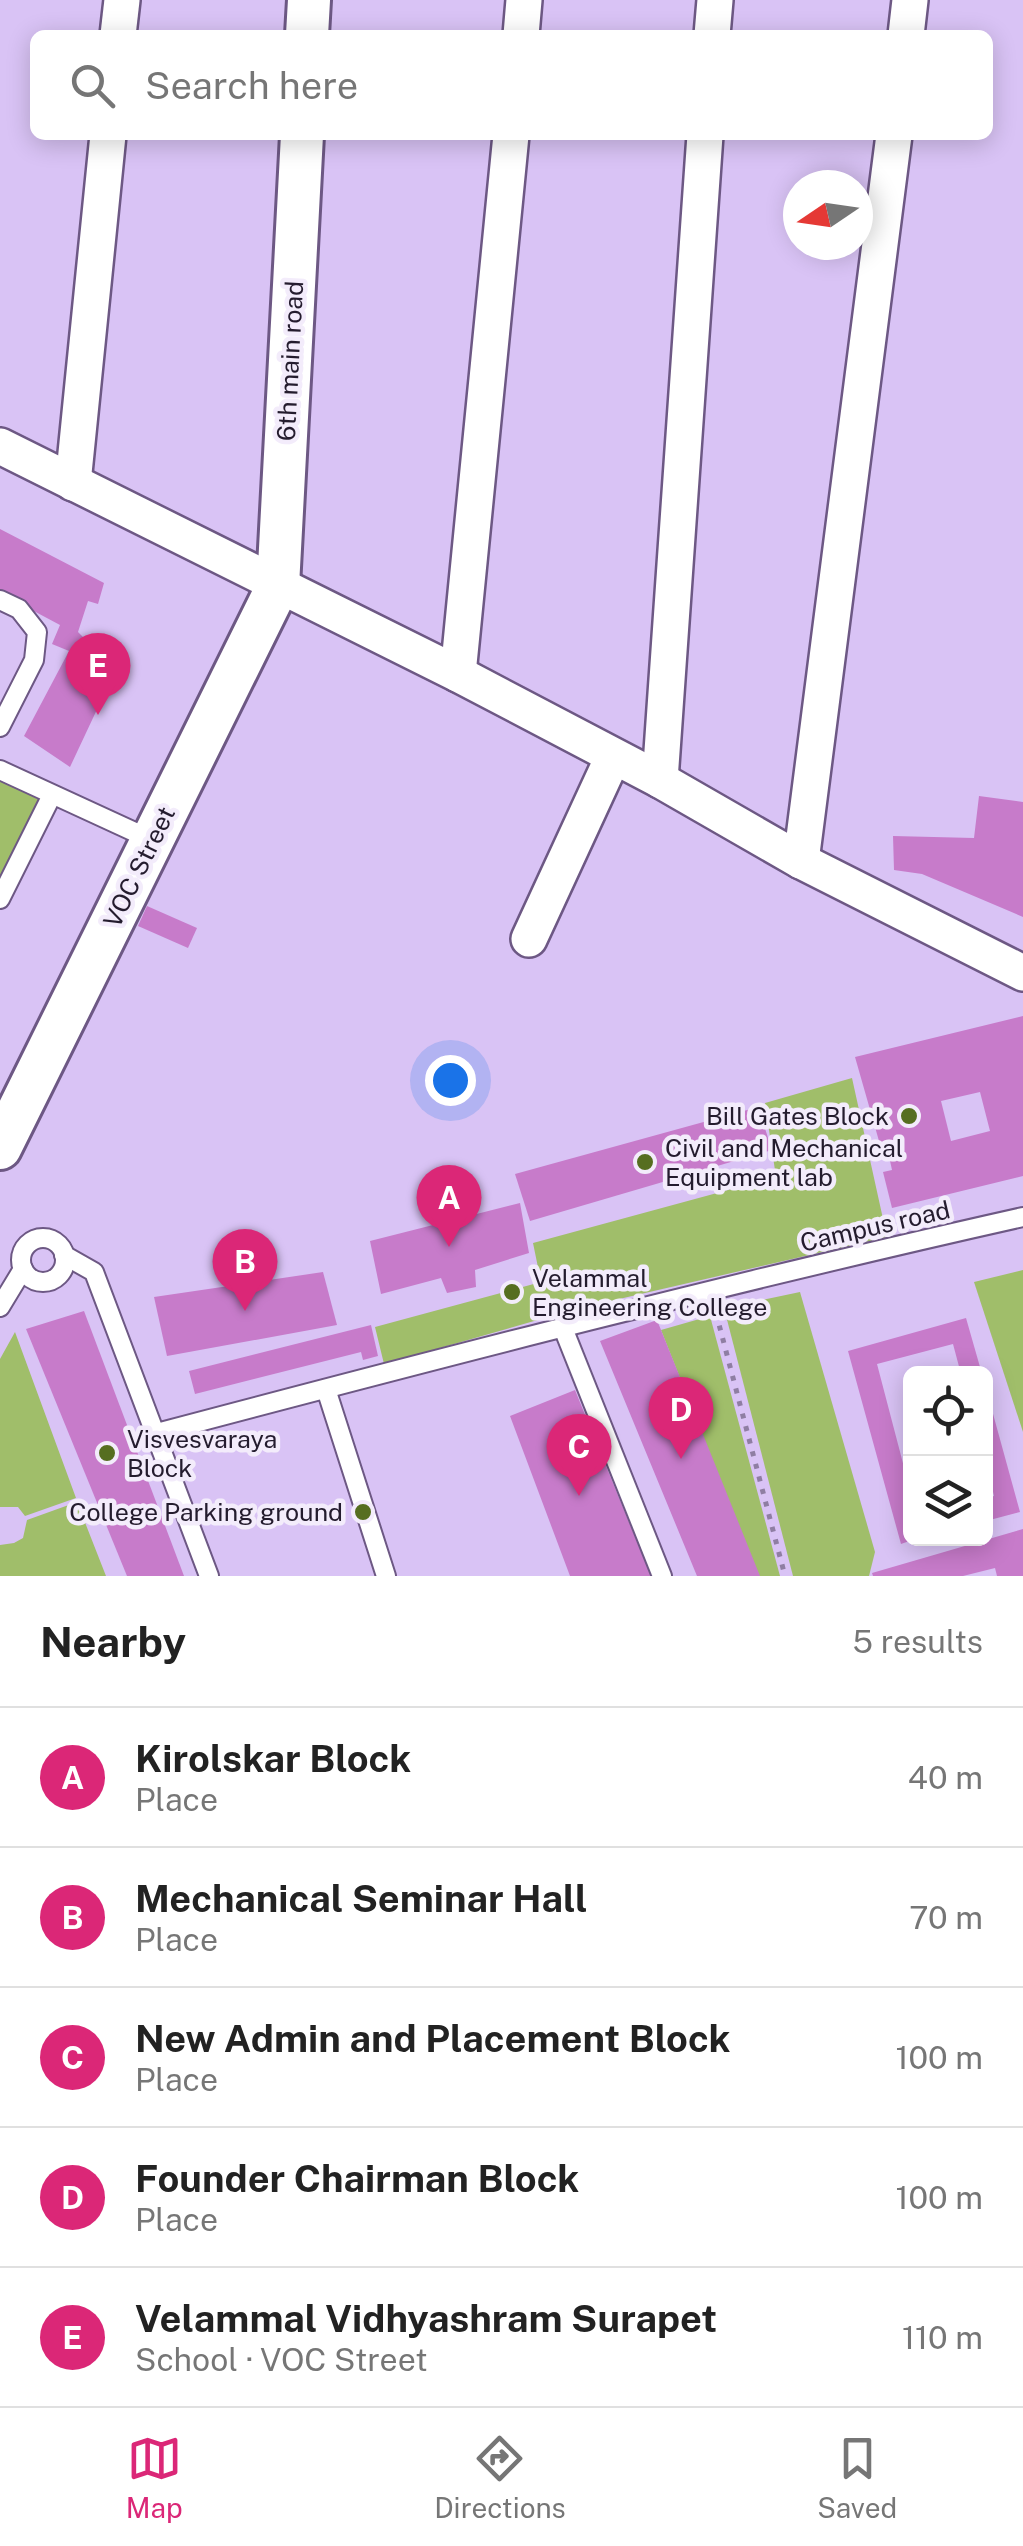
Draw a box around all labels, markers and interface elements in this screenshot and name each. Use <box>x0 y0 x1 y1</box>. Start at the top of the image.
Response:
search box <box>30 30 993 140</box>
icon: search <box>65 58 120 113</box>
text: Search here <box>145 63 358 108</box>
north arrow <box>783 170 873 260</box>
street label: 6th main road <box>271 280 309 442</box>
pin: E <box>66 632 130 715</box>
street label: VOC Street <box>97 802 181 932</box>
your location <box>425 1055 476 1106</box>
place label: Bill Gates Block <box>706 1101 889 1131</box>
marker: Bill Gates Block <box>898 1105 920 1127</box>
place label: Civil and Mechanical Equipment lab <box>665 1133 903 1192</box>
marker: Civil and Mechanical Equipment lab <box>634 1151 656 1173</box>
pin: A <box>416 1164 482 1247</box>
street label: Campus road <box>797 1194 953 1258</box>
pin: B <box>212 1228 278 1311</box>
place label: Velammal Engineering College <box>532 1263 767 1322</box>
marker: Velammal Engineering College <box>501 1281 523 1303</box>
map controls <box>903 1366 993 1546</box>
button: locate <box>903 1366 993 1456</box>
pin: D <box>648 1376 714 1459</box>
pin: C <box>546 1414 612 1496</box>
place label: Visvesvaraya Block <box>127 1424 277 1483</box>
marker: Visvesvaraya Block <box>96 1442 118 1464</box>
button: layers <box>903 1456 993 1546</box>
place label: College Parking ground <box>69 1497 343 1527</box>
marker: College Parking ground <box>352 1501 374 1523</box>
text: Nearby <box>40 1617 186 1666</box>
text: 5 results <box>852 1623 983 1660</box>
text: Kirolskar Block <box>135 1736 411 1781</box>
text: A <box>61 1759 84 1796</box>
text: 40 m <box>908 1759 983 1796</box>
text: Place <box>135 1781 218 1818</box>
text: Mechanical Seminar Hall <box>135 1876 587 1921</box>
text: B <box>62 1899 83 1936</box>
text: 70 m <box>909 1899 983 1936</box>
text: Place <box>135 1921 218 1958</box>
text: New Admin and Placement Block <box>135 2016 731 2061</box>
text: C <box>61 2039 84 2076</box>
text: 100 m <box>896 2039 983 2076</box>
text: Place <box>135 2061 218 2098</box>
text: Founder Chairman Block <box>135 2156 579 2201</box>
text: D <box>61 2179 84 2216</box>
text: 100 m <box>896 2179 983 2216</box>
text: Place <box>135 2201 218 2238</box>
text: Velammal Vidhyashram Surapet <box>135 2296 717 2341</box>
text: E <box>62 2319 83 2356</box>
text: 110 m <box>902 2319 983 2356</box>
text: School · VOC Street <box>135 2341 428 2378</box>
tab: Map <box>126 2431 183 2524</box>
tab: Directions <box>434 2431 566 2524</box>
tab: Saved <box>817 2431 897 2524</box>

